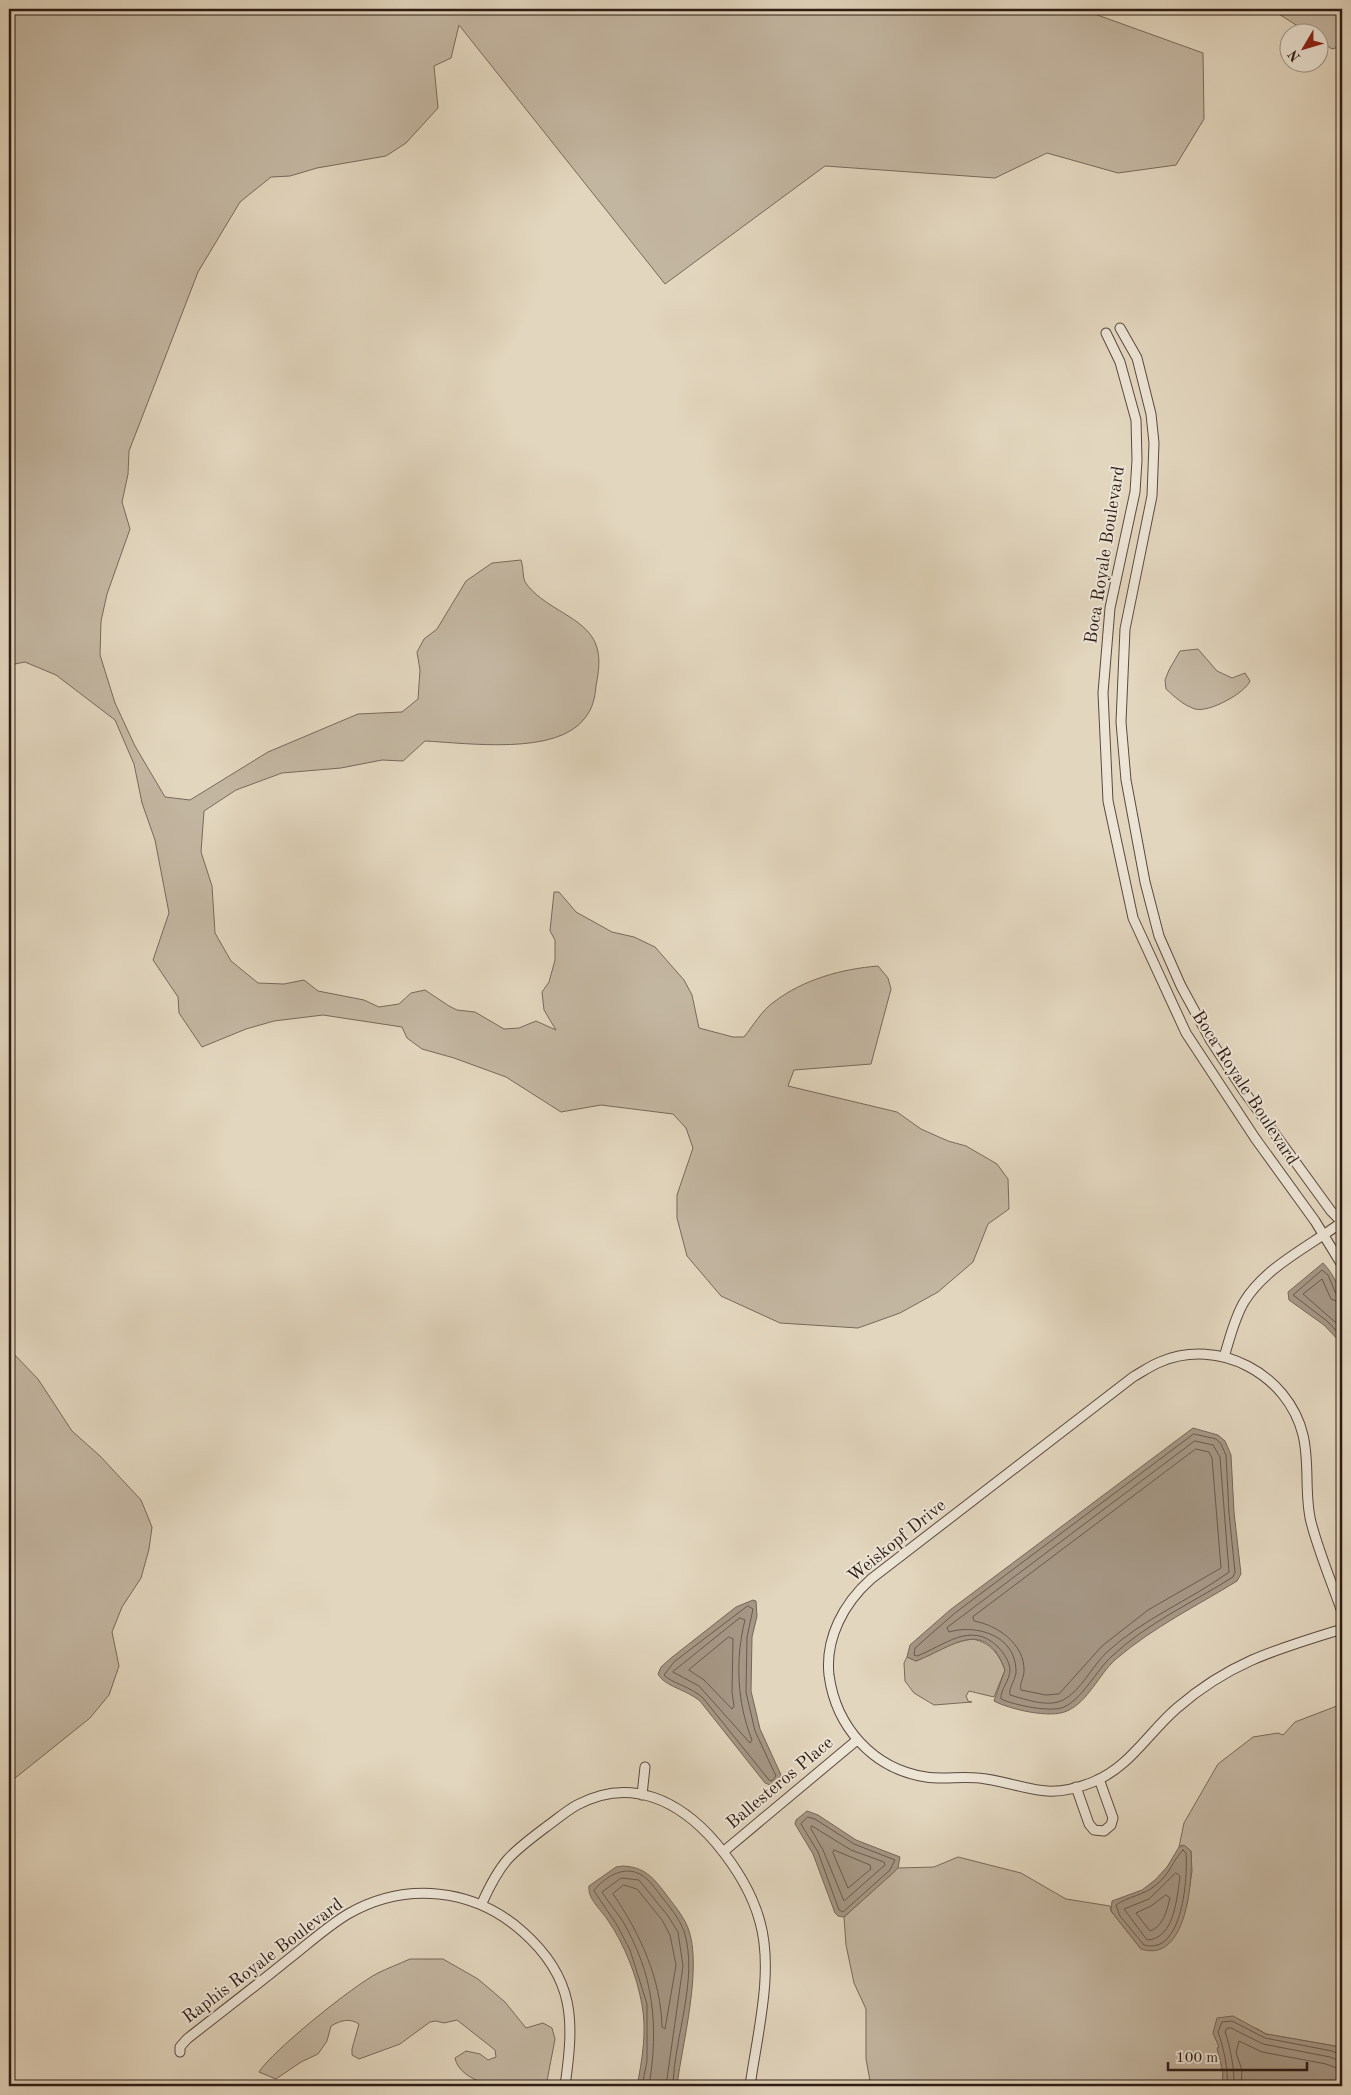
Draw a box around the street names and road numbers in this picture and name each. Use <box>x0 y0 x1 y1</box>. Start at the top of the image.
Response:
street label: Boca Royale Boulevard <box>1082 465 1128 645</box>
street label: Boca Royale Boulevard <box>1189 1008 1301 1168</box>
street label: Weiskopf Drive <box>845 1496 949 1586</box>
street label: Ballesteros Place <box>723 1733 837 1833</box>
street label: Raphis Royale Boulevard <box>180 1895 346 2027</box>

